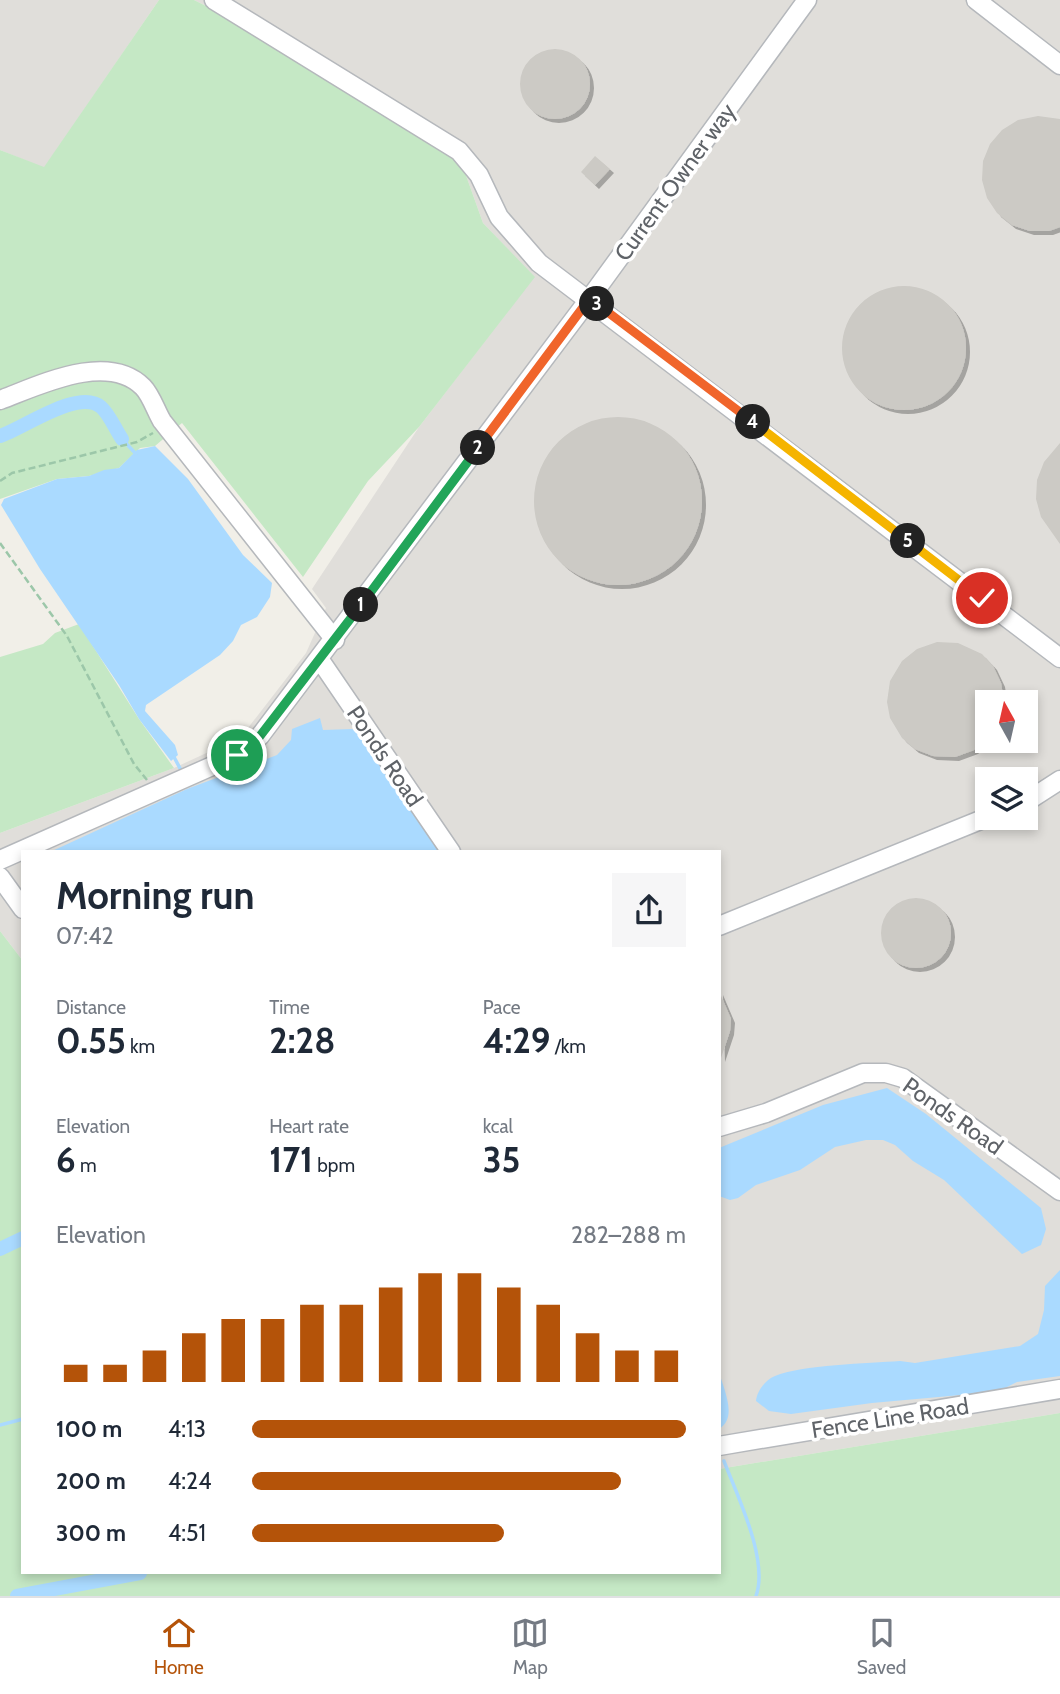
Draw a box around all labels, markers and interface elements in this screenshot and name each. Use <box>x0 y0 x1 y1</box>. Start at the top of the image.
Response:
street label: Current Owner way <box>609 98 742 266</box>
pin: 3 <box>580 286 614 322</box>
text: 3 <box>591 292 602 315</box>
pin: 4 <box>736 404 770 440</box>
text: 4 <box>747 410 758 433</box>
pin: 2 <box>461 430 496 466</box>
text: 2 <box>472 436 483 459</box>
pin: 5 <box>890 524 926 558</box>
text: 5 <box>902 529 913 552</box>
pin <box>952 568 1012 628</box>
icon: check <box>963 579 1001 617</box>
pin: 1 <box>344 588 378 622</box>
text: 1 <box>357 593 364 616</box>
north arrow <box>975 690 1038 752</box>
map controls <box>975 690 1038 830</box>
street label: Ponds Road <box>341 700 429 812</box>
pin <box>207 725 267 785</box>
icon: arrive <box>218 736 256 774</box>
button: layers <box>975 767 1038 830</box>
text: Morning run <box>56 872 255 919</box>
button: share <box>612 873 686 947</box>
text: 07:42 <box>56 922 114 950</box>
text: Distance <box>56 996 126 1019</box>
text: Time <box>269 996 310 1019</box>
text: Pace <box>483 996 521 1019</box>
text: 0.55 <box>56 1019 126 1062</box>
text: 2:28 <box>269 1019 335 1062</box>
text: 4:29 <box>483 1019 550 1062</box>
text: km <box>126 1035 155 1058</box>
text: /km <box>550 1035 586 1058</box>
street label: Ponds Road <box>898 1071 1008 1161</box>
text: Elevation <box>56 1115 130 1138</box>
text: Heart rate <box>269 1115 349 1138</box>
text: kcal <box>483 1115 513 1138</box>
text: 6 <box>56 1138 76 1181</box>
text: 171 <box>269 1138 313 1181</box>
text: 35 <box>483 1138 520 1181</box>
text: m <box>76 1154 97 1177</box>
text: bpm <box>313 1154 355 1177</box>
text: Elevation <box>56 1221 146 1249</box>
text: 282–288 m <box>571 1221 686 1249</box>
street label: Fence Line Road <box>809 1392 971 1444</box>
text: 100 m <box>56 1415 122 1443</box>
text: 4:13 <box>168 1415 206 1443</box>
text: 200 m <box>56 1467 126 1495</box>
text: 4:24 <box>168 1467 211 1495</box>
text: 300 m <box>56 1519 126 1547</box>
text: 4:51 <box>168 1519 206 1547</box>
tab: Home <box>154 1614 204 1679</box>
tab: Map <box>511 1614 549 1679</box>
tab: Saved <box>857 1614 906 1679</box>

